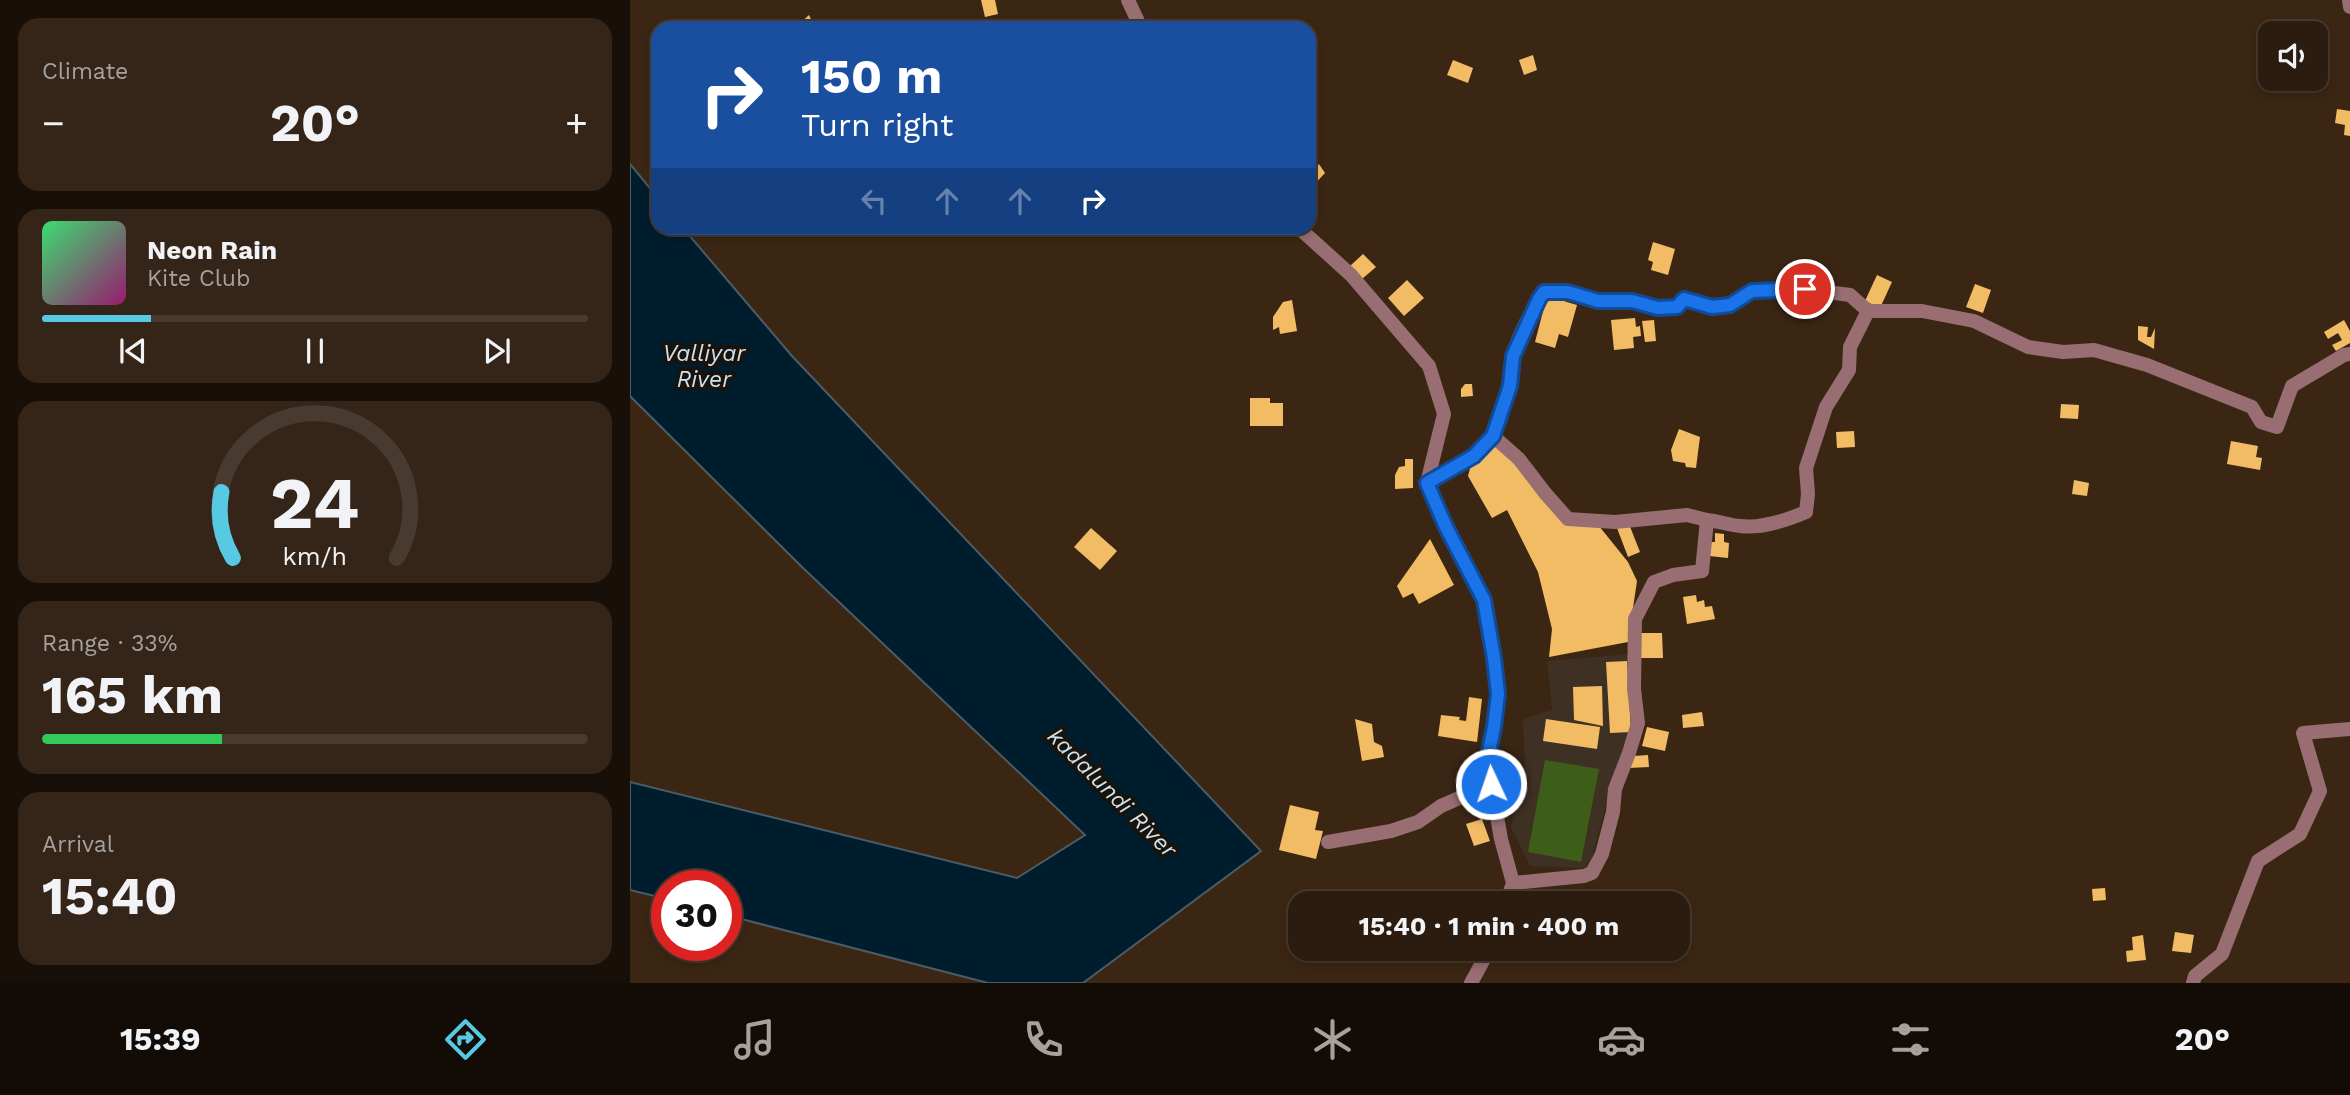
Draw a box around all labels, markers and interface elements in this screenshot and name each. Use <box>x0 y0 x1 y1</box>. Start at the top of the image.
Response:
map controls <box>2258 21 2328 91</box>
button: sound <box>2258 21 2328 91</box>
text: 150 m <box>801 47 942 105</box>
icon: right <box>686 49 777 140</box>
text: Climate <box>42 58 128 85</box>
text: 20° <box>270 93 360 154</box>
text: − <box>42 101 65 145</box>
text: + <box>565 101 588 145</box>
text: Turn right <box>801 106 953 144</box>
icon: left <box>855 182 893 220</box>
icon: ahead <box>928 182 966 220</box>
icon: ahead <box>1001 182 1039 220</box>
icon: right <box>1074 182 1112 220</box>
text: Neon Rain <box>147 235 277 265</box>
pin <box>1775 259 1835 319</box>
text: Kite Club <box>147 265 250 292</box>
icon: arrive <box>1786 270 1824 308</box>
icon: previous <box>114 332 152 370</box>
icon: pause <box>296 332 334 370</box>
icon: next <box>478 332 516 370</box>
water label: Valliyar River <box>663 340 746 393</box>
text: 24 <box>270 460 360 546</box>
text: km/h <box>283 541 347 570</box>
text: Range · 33% <box>42 630 177 657</box>
text: 165 km <box>42 665 223 726</box>
water label: kadalundi River <box>1042 723 1183 864</box>
position arrow <box>1454 747 1528 821</box>
text: Arrival <box>42 831 114 858</box>
text: 15:40 <box>42 866 178 927</box>
speed limit sign: 30 <box>651 870 742 961</box>
text: 15:40 · 1 min · 400 m <box>1359 911 1619 941</box>
icon: directions <box>441 1015 490 1064</box>
icon: music <box>730 1015 779 1064</box>
icon: phone <box>1019 1015 1068 1064</box>
icon: climate <box>1308 1015 1357 1064</box>
icon: car <box>1597 1015 1646 1064</box>
icon: filters <box>1886 1015 1935 1064</box>
text: 15:39 <box>120 1020 201 1058</box>
text: 20° <box>2174 1020 2230 1058</box>

